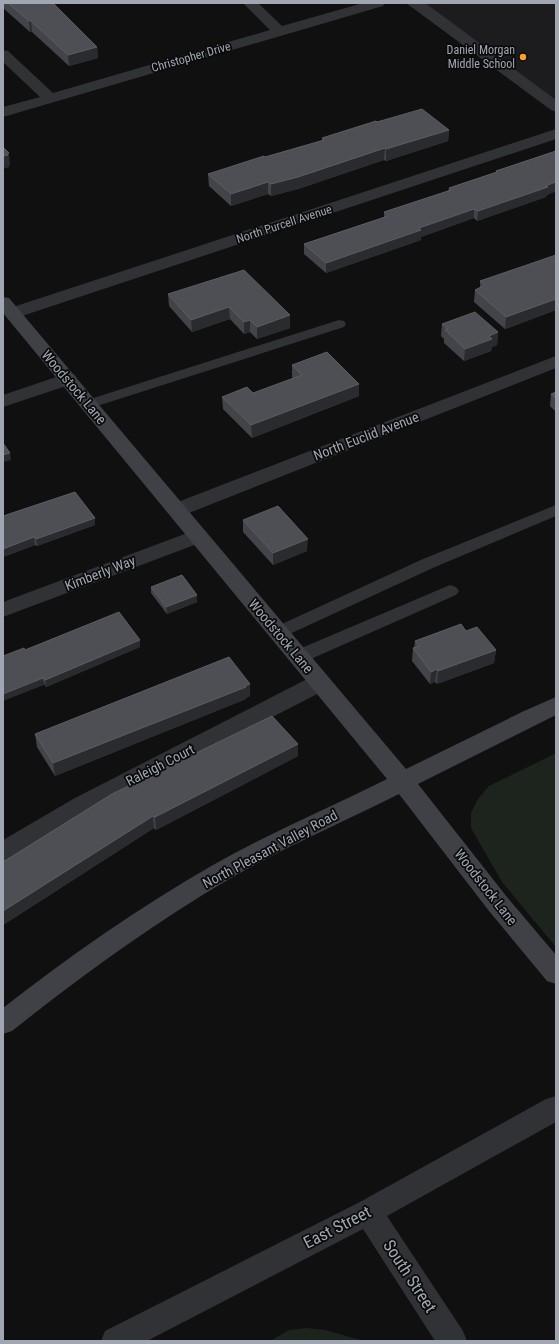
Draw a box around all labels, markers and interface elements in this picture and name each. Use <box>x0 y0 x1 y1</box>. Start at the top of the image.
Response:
street label: Christopher Drive <box>150 39 233 75</box>
place label: Daniel Morgan Middle School <box>447 43 515 71</box>
marker: Daniel Morgan Middle School <box>518 52 528 62</box>
street label: North Purcell Avenue <box>235 202 334 246</box>
street label: Woodstock Lane <box>38 347 110 428</box>
street label: North Euclid Avenue <box>311 408 421 463</box>
street label: Kimberly Way <box>62 552 138 594</box>
street label: Woodstock Lane <box>245 596 317 677</box>
street label: Raleigh Court <box>123 741 197 789</box>
street label: North Pleasant Valley Road <box>200 807 340 891</box>
street label: Woodstock Lane <box>452 846 521 928</box>
street label: East Street <box>300 1201 374 1253</box>
street label: South Street <box>379 1236 441 1316</box>

